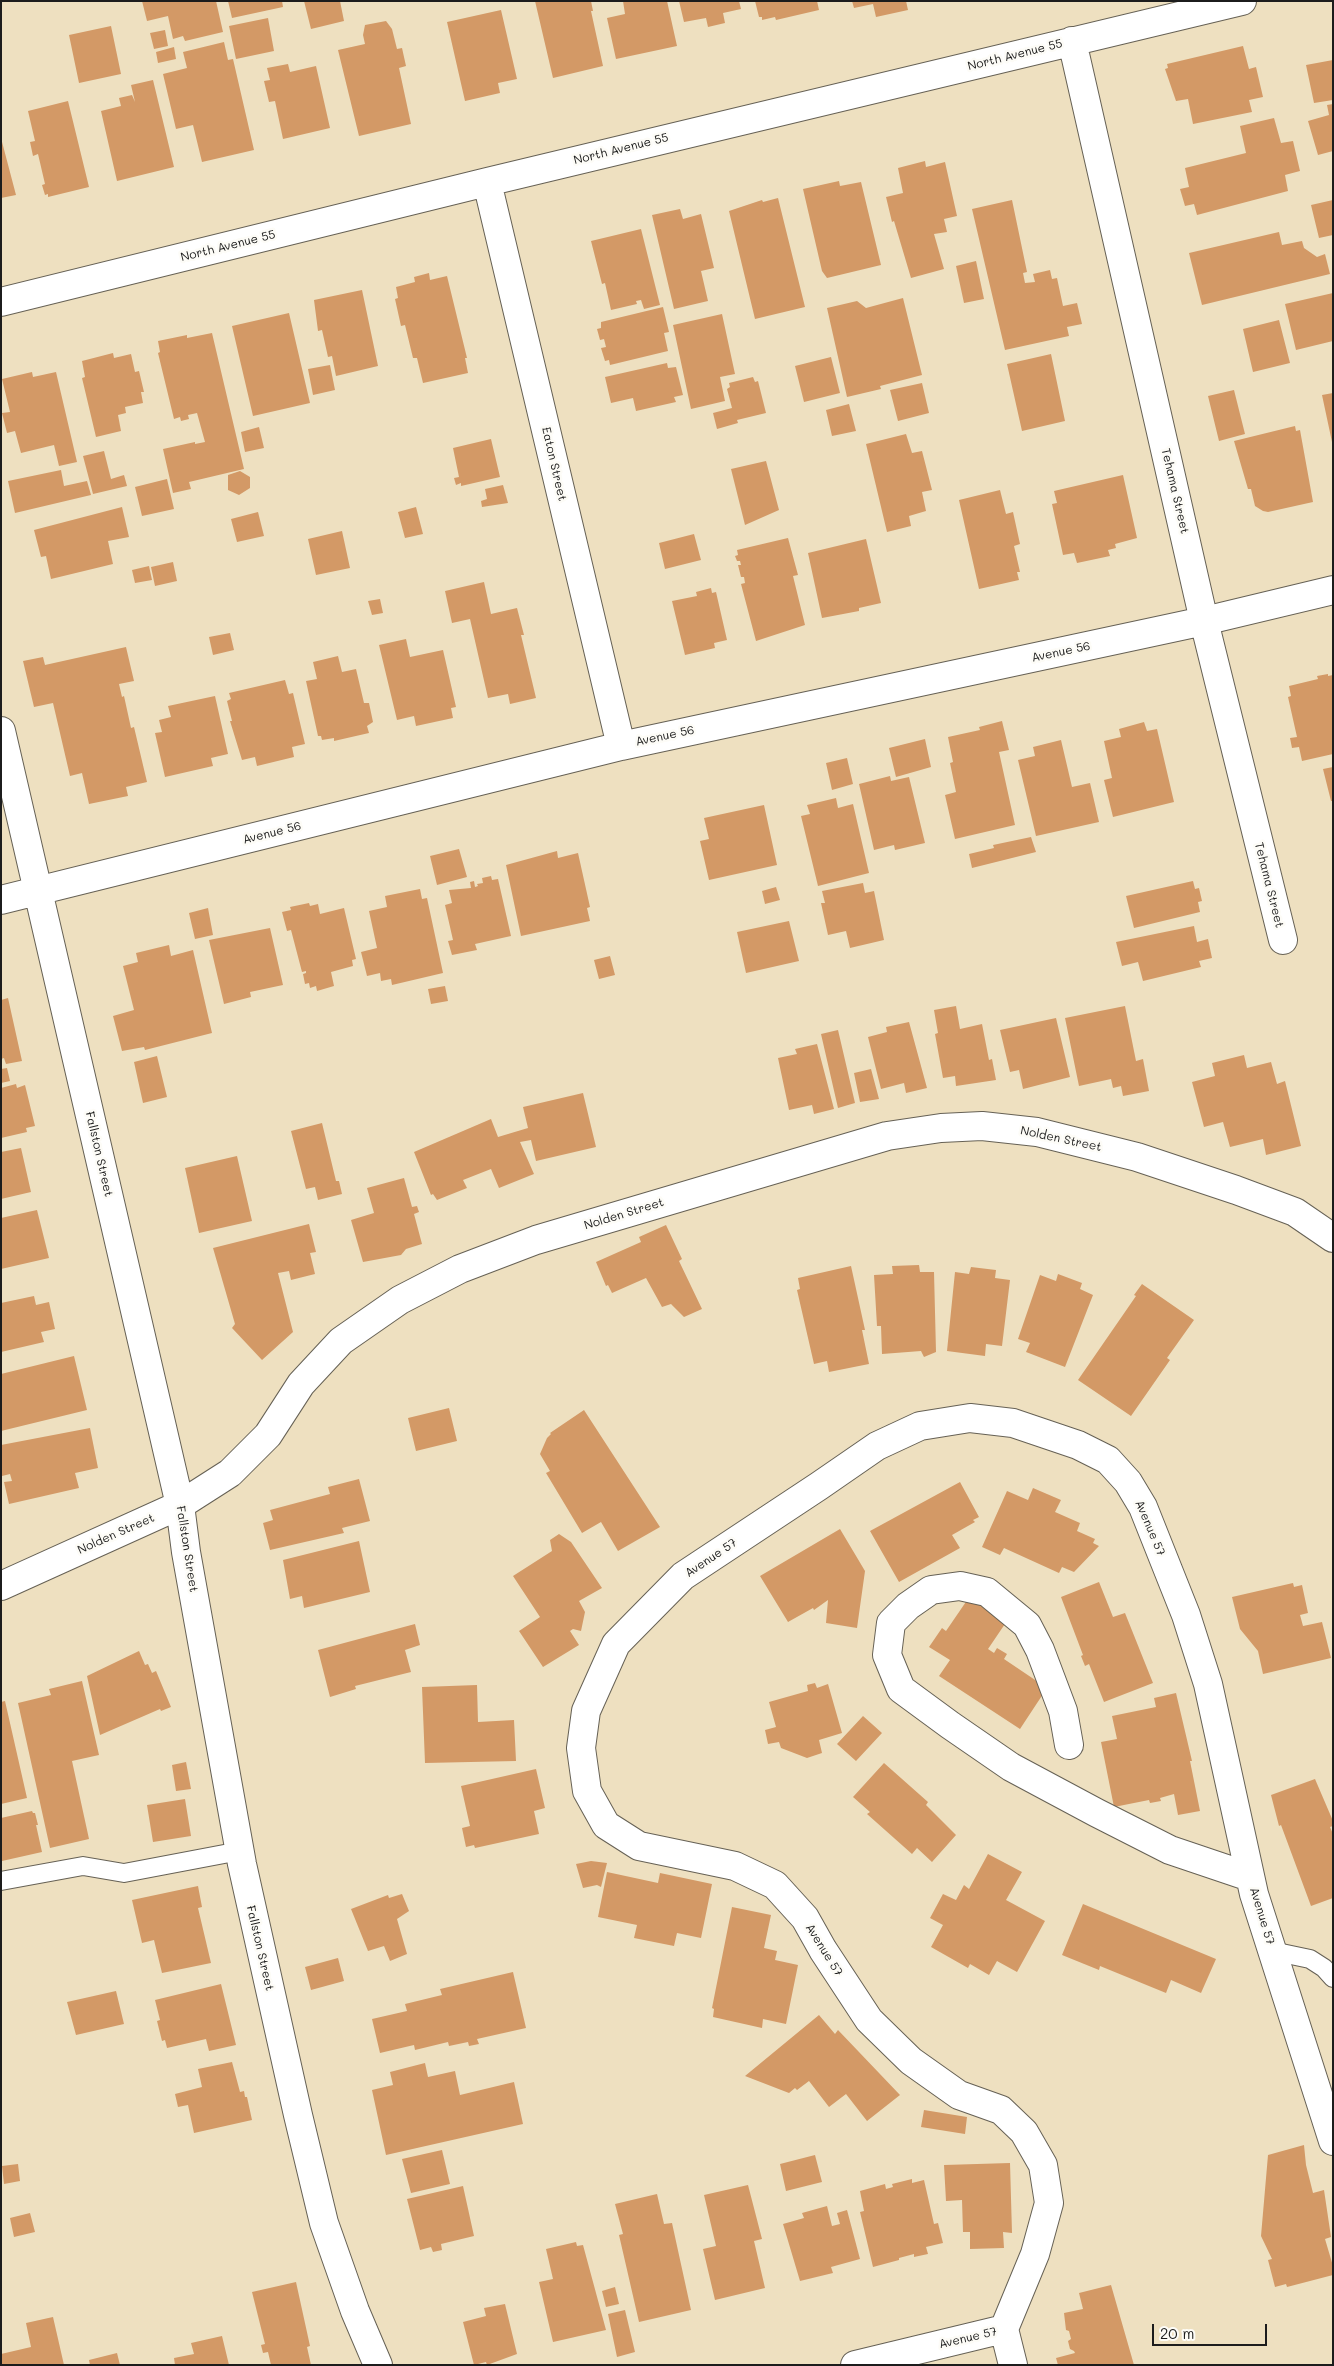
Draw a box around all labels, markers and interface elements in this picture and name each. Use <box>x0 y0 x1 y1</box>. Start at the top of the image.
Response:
street label: North Avenue 55 <box>966 36 1064 74</box>
street label: North Avenue 55 <box>572 130 670 168</box>
street label: North Avenue 55 <box>179 227 277 265</box>
street label: Eaton Street <box>539 426 569 502</box>
street label: Tehama Street <box>1158 447 1192 535</box>
street label: Avenue 56 <box>1030 639 1092 665</box>
street label: Avenue 56 <box>634 723 696 749</box>
street label: Avenue 56 <box>241 819 303 847</box>
street label: Tehama Street <box>1251 841 1287 929</box>
street label: Fallston Street <box>82 1110 116 1198</box>
street label: Nolden Street <box>1019 1123 1103 1155</box>
street label: Nolden Street <box>582 1195 666 1233</box>
street label: Avenue 57 <box>1132 1498 1168 1558</box>
street label: Fallston Street <box>173 1505 201 1593</box>
street label: Nolden Street <box>75 1511 157 1557</box>
street label: Avenue 57 <box>683 1536 739 1580</box>
street label: Avenue 57 <box>1246 1886 1278 1946</box>
street label: Fallston Street <box>243 1904 277 1992</box>
street label: Avenue 57 <box>802 1921 846 1979</box>
scale bar <box>1154 2314 1269 2346</box>
text: 20 m <box>1160 2323 1194 2343</box>
street label: Avenue 57 <box>938 2324 998 2352</box>

